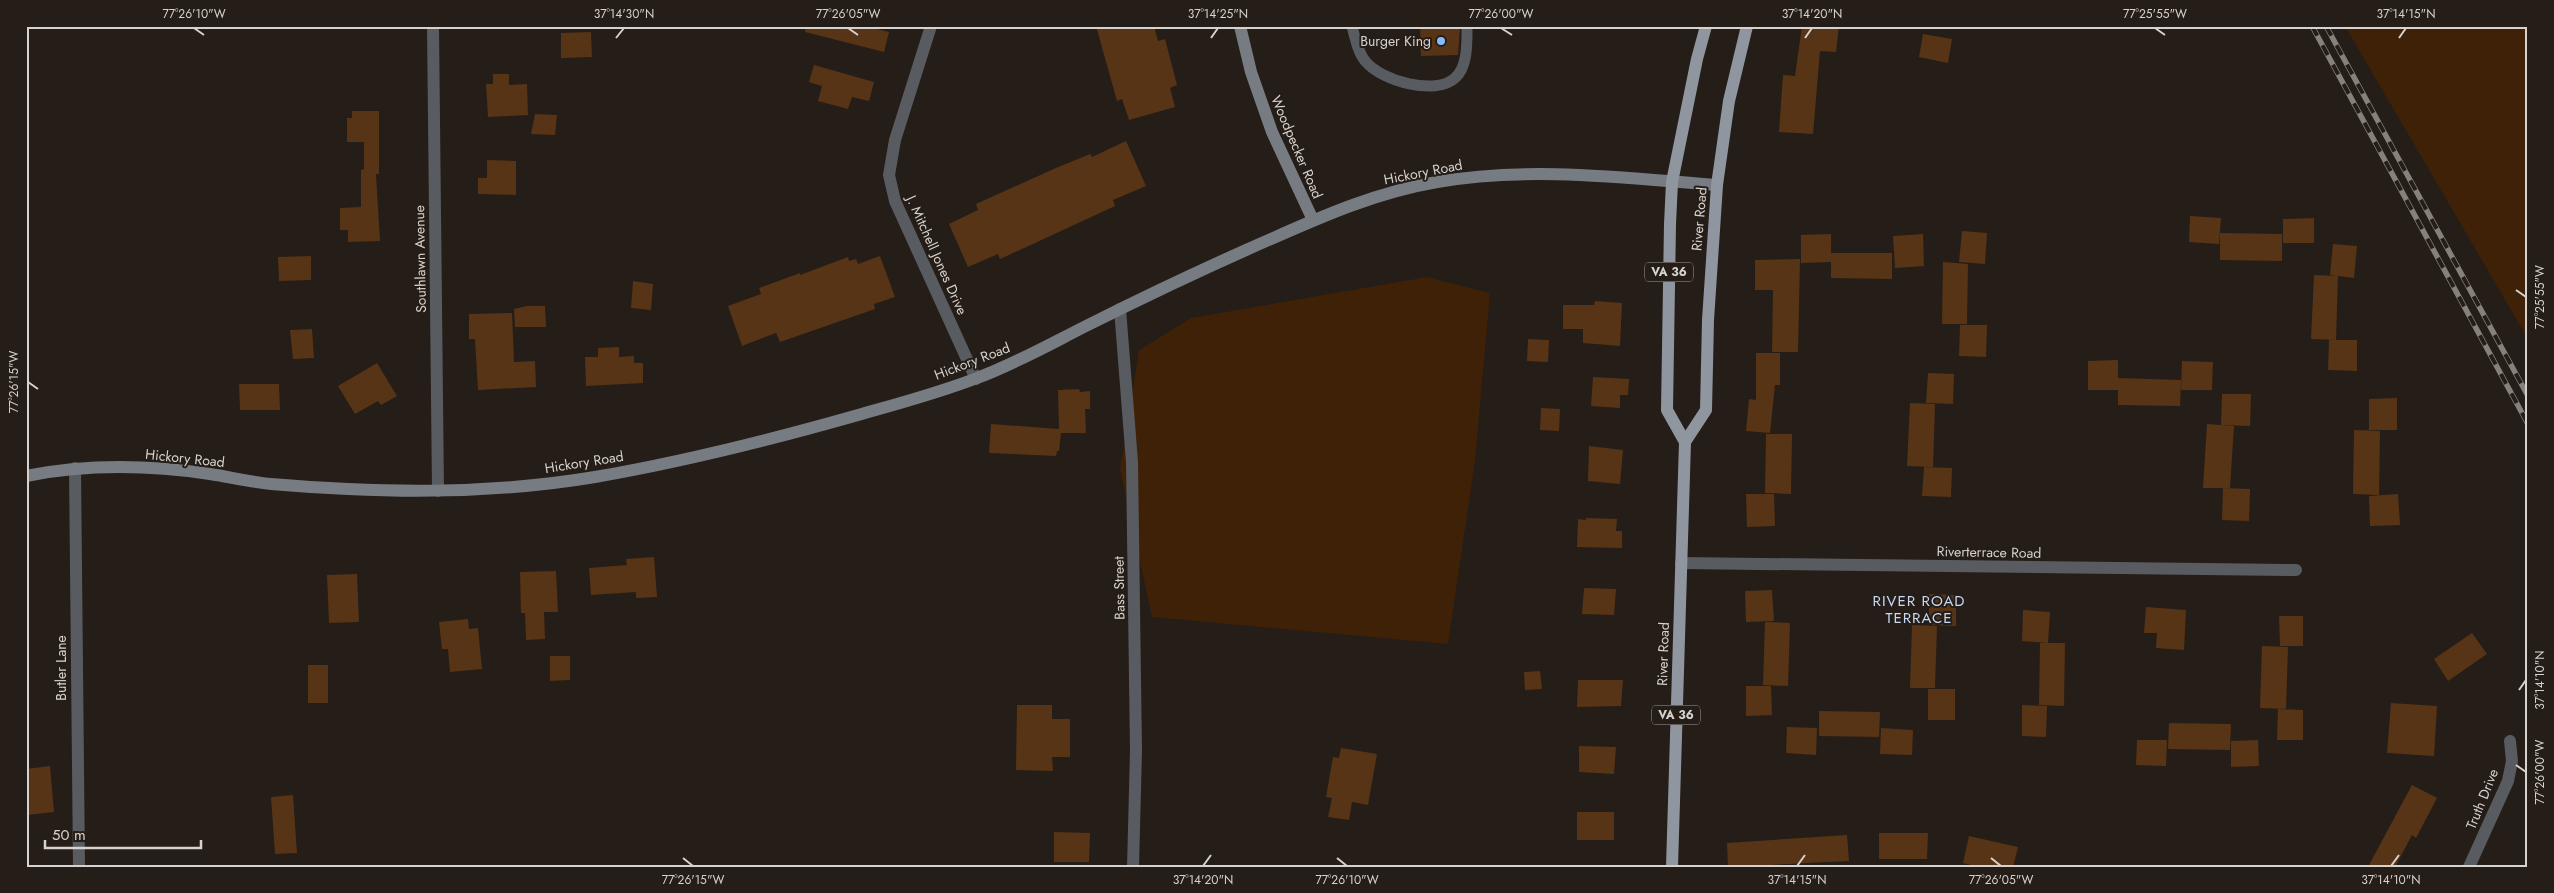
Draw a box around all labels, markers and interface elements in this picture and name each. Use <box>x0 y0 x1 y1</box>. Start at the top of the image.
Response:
text: 77°26'10"W <box>162 5 226 23</box>
text: 37°14'30"N <box>594 5 654 23</box>
text: 77°26'05"W <box>816 5 880 23</box>
text: 37°14'25"N <box>1188 5 1248 23</box>
text: 77°26'00"W <box>1469 5 1534 23</box>
text: 37°14'20"N <box>1782 5 1842 23</box>
text: 77°25'55"W <box>2123 5 2187 23</box>
text: 37°14'15"N <box>2377 5 2435 23</box>
place label: Burger King <box>1360 31 1431 51</box>
marker: Burger King <box>1435 35 1447 47</box>
street label: Woodpecker Road <box>1266 92 1328 202</box>
street label: Hickory Road <box>1382 155 1464 189</box>
street label: River Road <box>1686 186 1712 252</box>
street label: J. Mitchell Jones Drive <box>901 190 972 318</box>
street label: Southlawn Avenue <box>409 205 431 313</box>
road number: VA 36 <box>1645 262 1693 282</box>
text: 77°25'55"W <box>2531 265 2549 329</box>
street label: Hickory Road <box>931 337 1013 385</box>
text: 77°26'15"W <box>5 351 23 413</box>
street label: Hickory Road <box>144 444 226 472</box>
street label: Hickory Road <box>543 446 625 478</box>
street label: Riverterrace Road <box>1937 541 2041 563</box>
street label: Bass Street <box>1108 555 1130 620</box>
district label: RIVER ROAD TERRACE <box>1872 590 1966 629</box>
street label: River Road <box>1652 622 1674 686</box>
street label: Butler Lane <box>51 635 71 701</box>
text: 37°14'10"N <box>2531 650 2549 710</box>
road number: VA 36 <box>1652 706 1700 724</box>
text: 77°26'00"W <box>2531 739 2549 804</box>
street label: Truth Drive <box>2461 766 2503 832</box>
scale bar <box>45 818 201 850</box>
text: 50 m <box>52 824 86 846</box>
text: 77°26'15"W <box>662 871 724 889</box>
text: 37°14'20"N <box>1173 871 1233 889</box>
text: 77°26'10"W <box>1315 871 1379 889</box>
text: 37°14'15"N <box>1768 871 1826 889</box>
text: 77°26'05"W <box>1969 871 2033 889</box>
text: 37°14'10"N <box>2361 871 2421 889</box>

